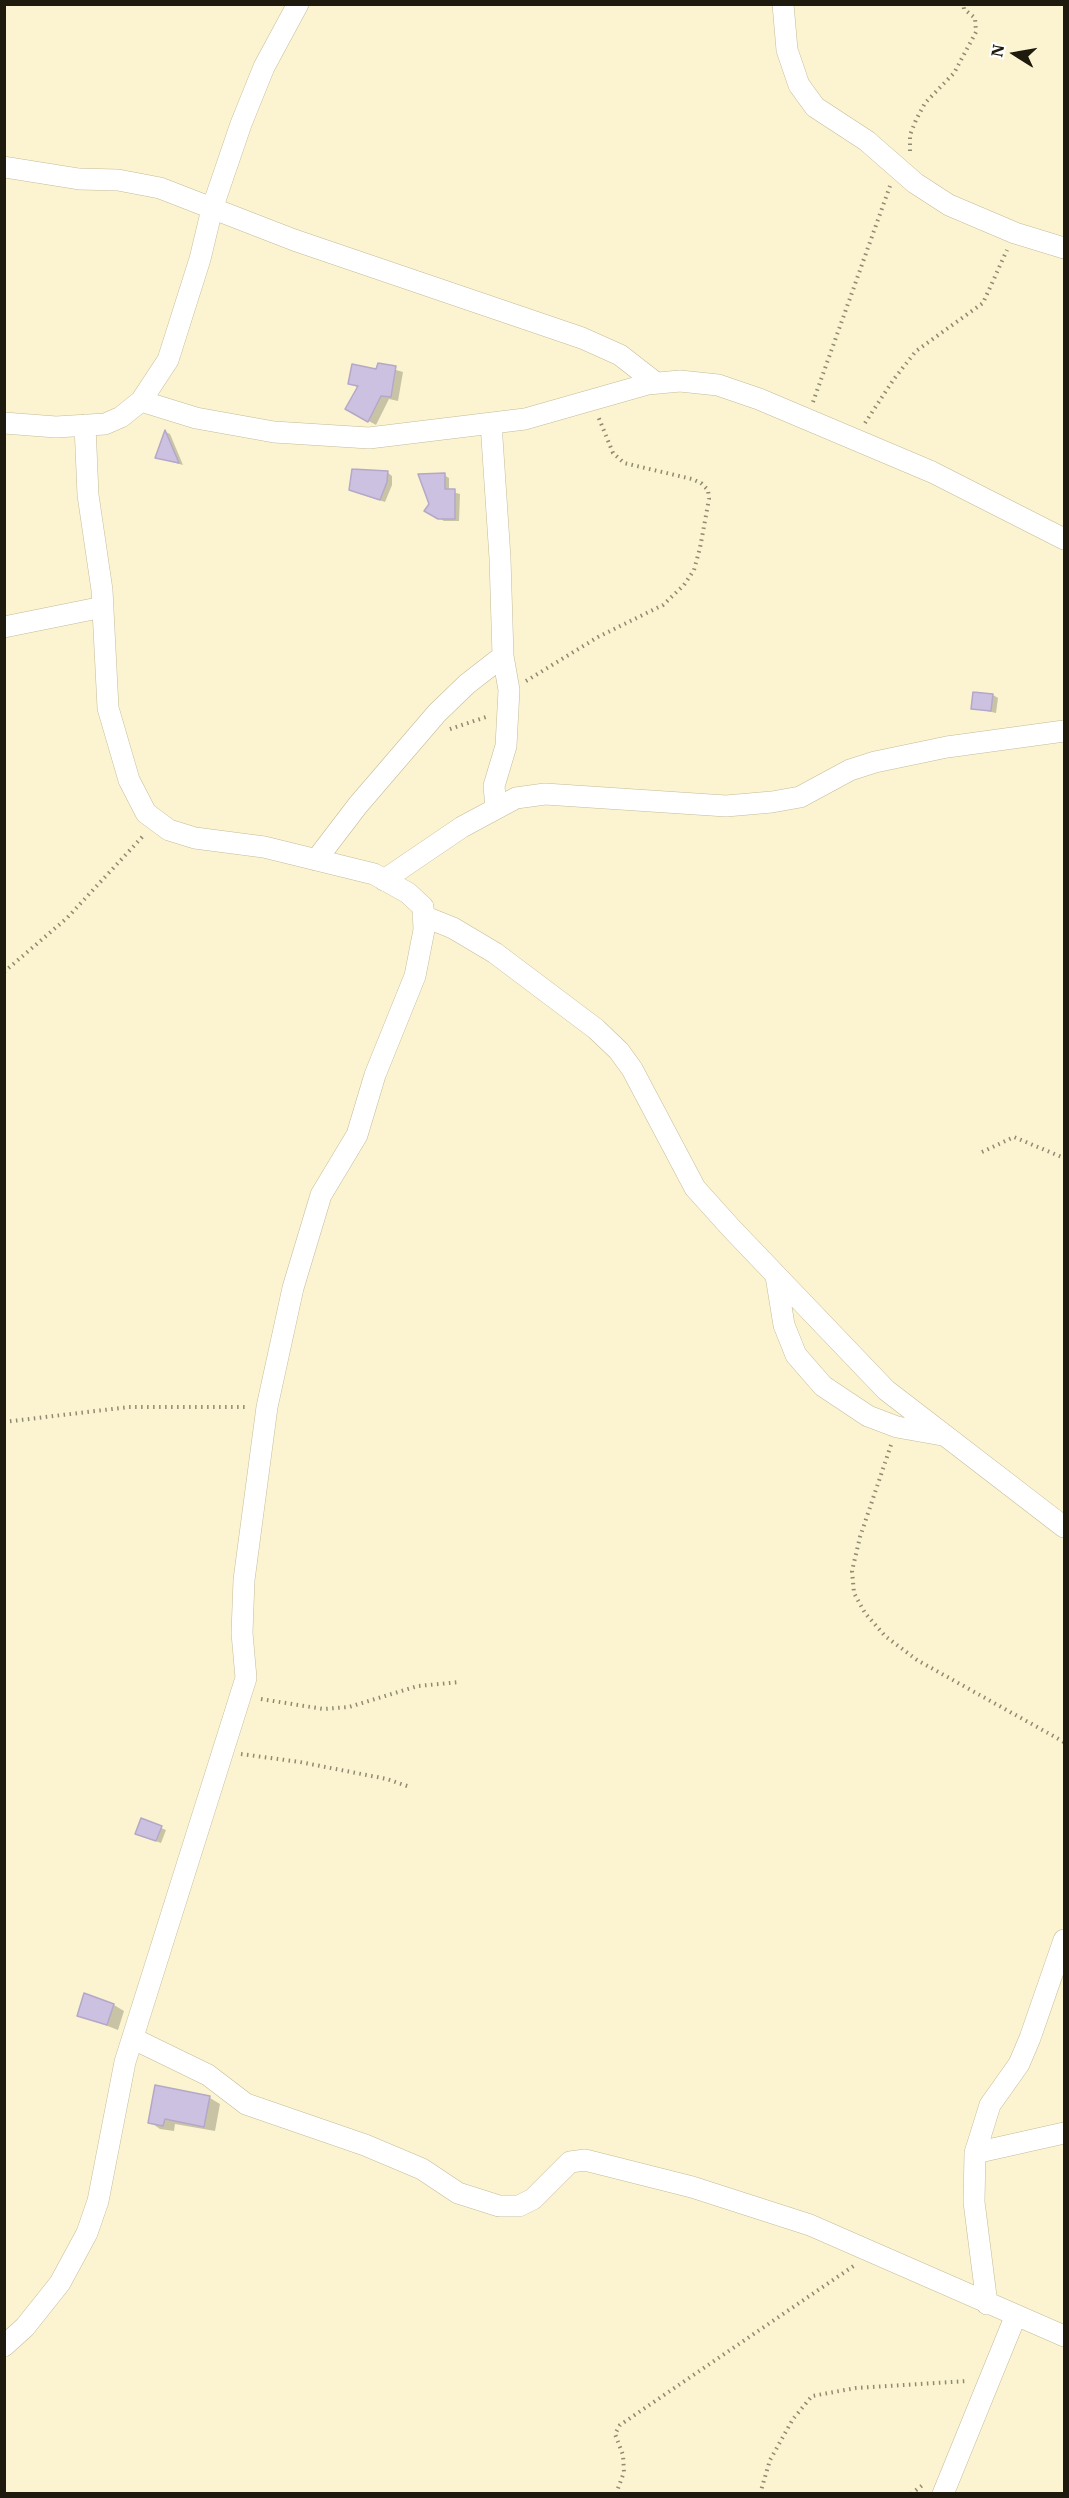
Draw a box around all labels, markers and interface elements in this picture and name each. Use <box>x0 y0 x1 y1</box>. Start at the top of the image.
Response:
north arrow <box>985 24 1045 84</box>
text: N <box>986 42 1008 59</box>

